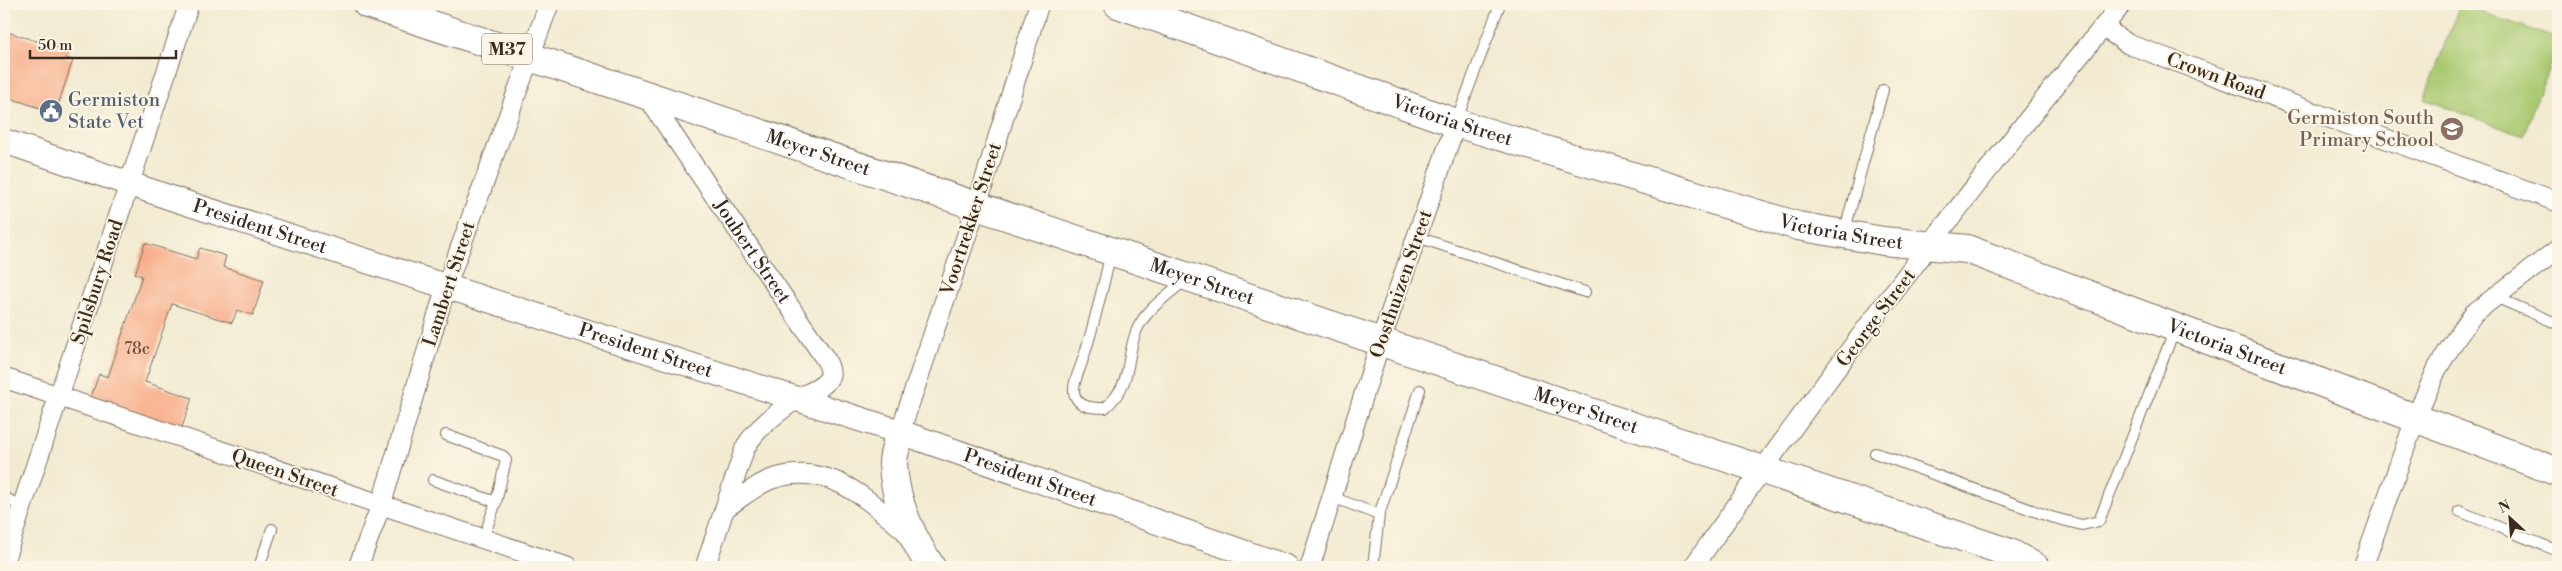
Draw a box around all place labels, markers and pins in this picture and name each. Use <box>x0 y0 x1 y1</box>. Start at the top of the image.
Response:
place label: Germiston State Vet <box>68 88 160 134</box>
public building icon: Germiston State Vet <box>38 98 64 124</box>
place label: Germiston South Primary School <box>2287 106 2434 152</box>
school or university icon: Germiston South Primary School <box>2439 116 2465 142</box>

